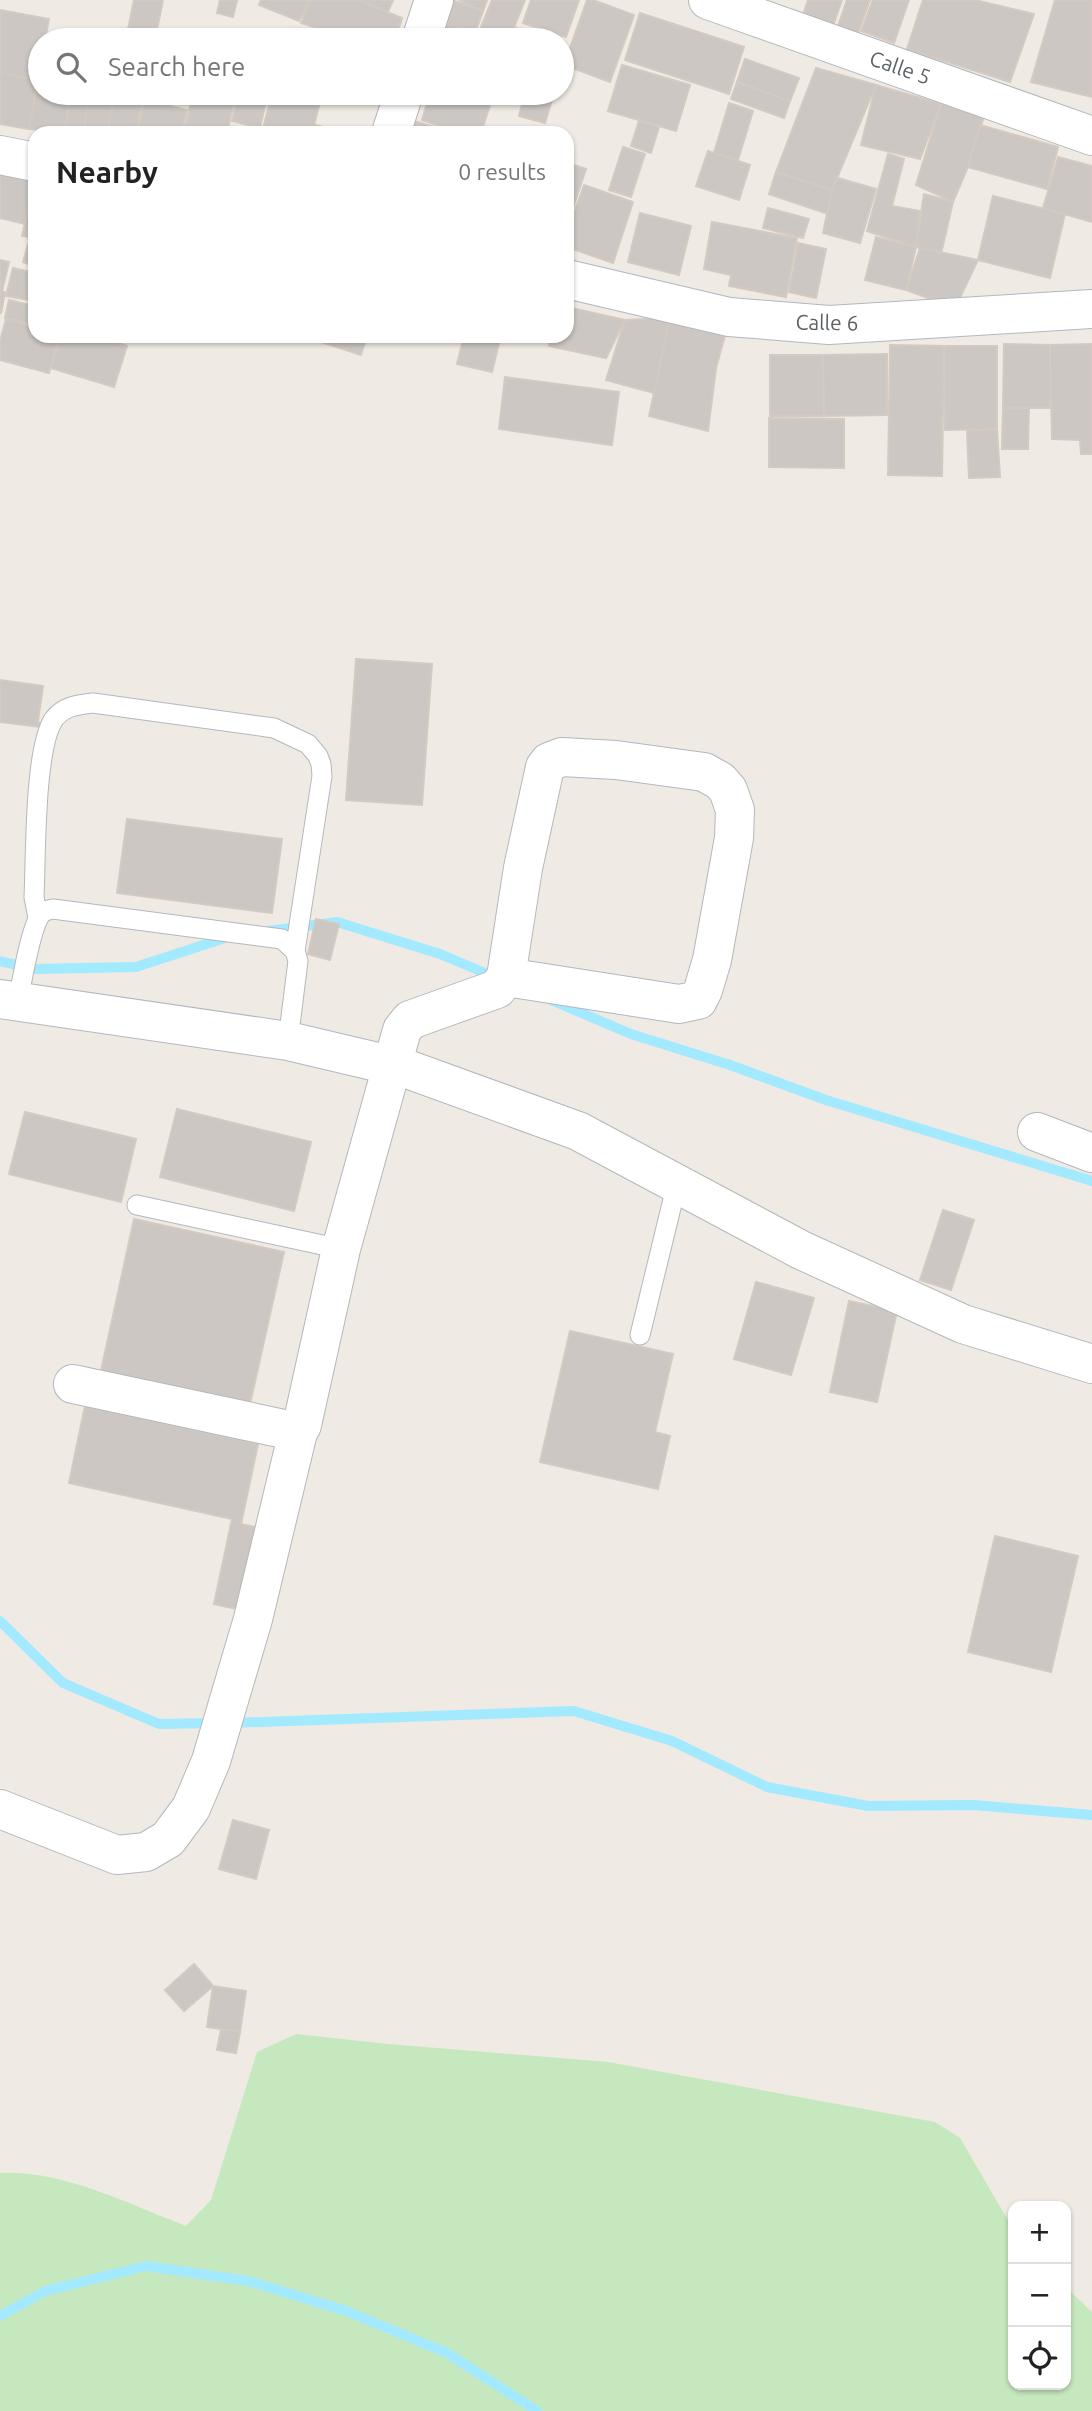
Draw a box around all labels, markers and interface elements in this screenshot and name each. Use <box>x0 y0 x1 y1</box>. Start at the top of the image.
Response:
search box <box>28 28 574 105</box>
street label: Calle 5 <box>867 45 934 89</box>
icon: search <box>52 48 90 86</box>
text: Search here <box>108 52 245 81</box>
text: Nearby <box>56 155 158 189</box>
text: 0 results <box>458 159 546 184</box>
street label: Calle 6 <box>795 309 859 335</box>
map controls <box>1008 2201 1071 2390</box>
button: + <box>1008 2201 1071 2264</box>
button: − <box>1008 2264 1071 2327</box>
button: locate <box>1008 2327 1071 2390</box>

